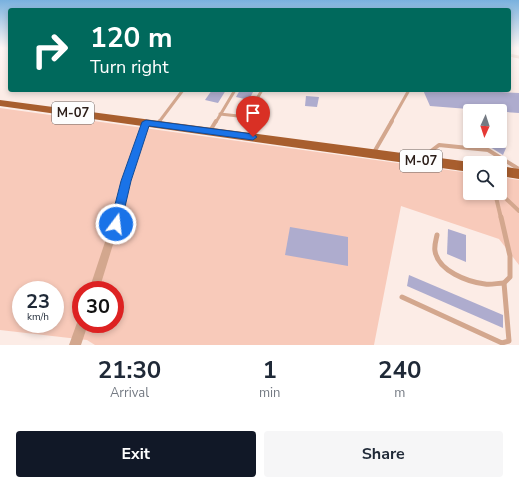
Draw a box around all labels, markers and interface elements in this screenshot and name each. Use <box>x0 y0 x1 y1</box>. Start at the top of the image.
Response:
text: 120 m <box>90 19 173 57</box>
icon: right <box>24 24 76 76</box>
text: Turn right <box>90 55 169 79</box>
pin <box>236 96 270 137</box>
road number: М-07 <box>52 102 94 124</box>
icon: arrive <box>242 102 264 124</box>
north arrow <box>463 104 507 148</box>
map controls <box>463 104 507 200</box>
road number: М-07 <box>400 150 442 172</box>
button: search <box>463 156 507 200</box>
position arrow <box>95 203 137 245</box>
speed limit sign: 30 <box>72 281 124 333</box>
text: 23 <box>26 288 50 315</box>
text: km/h <box>27 310 49 324</box>
text: 21:30 <box>98 354 161 386</box>
text: 1 <box>262 354 277 386</box>
text: 240 <box>378 354 421 386</box>
text: Arrival <box>110 384 149 402</box>
text: min <box>259 384 280 402</box>
text: m <box>394 384 405 402</box>
button: Exit <box>16 431 256 477</box>
button: Share <box>264 431 503 477</box>

